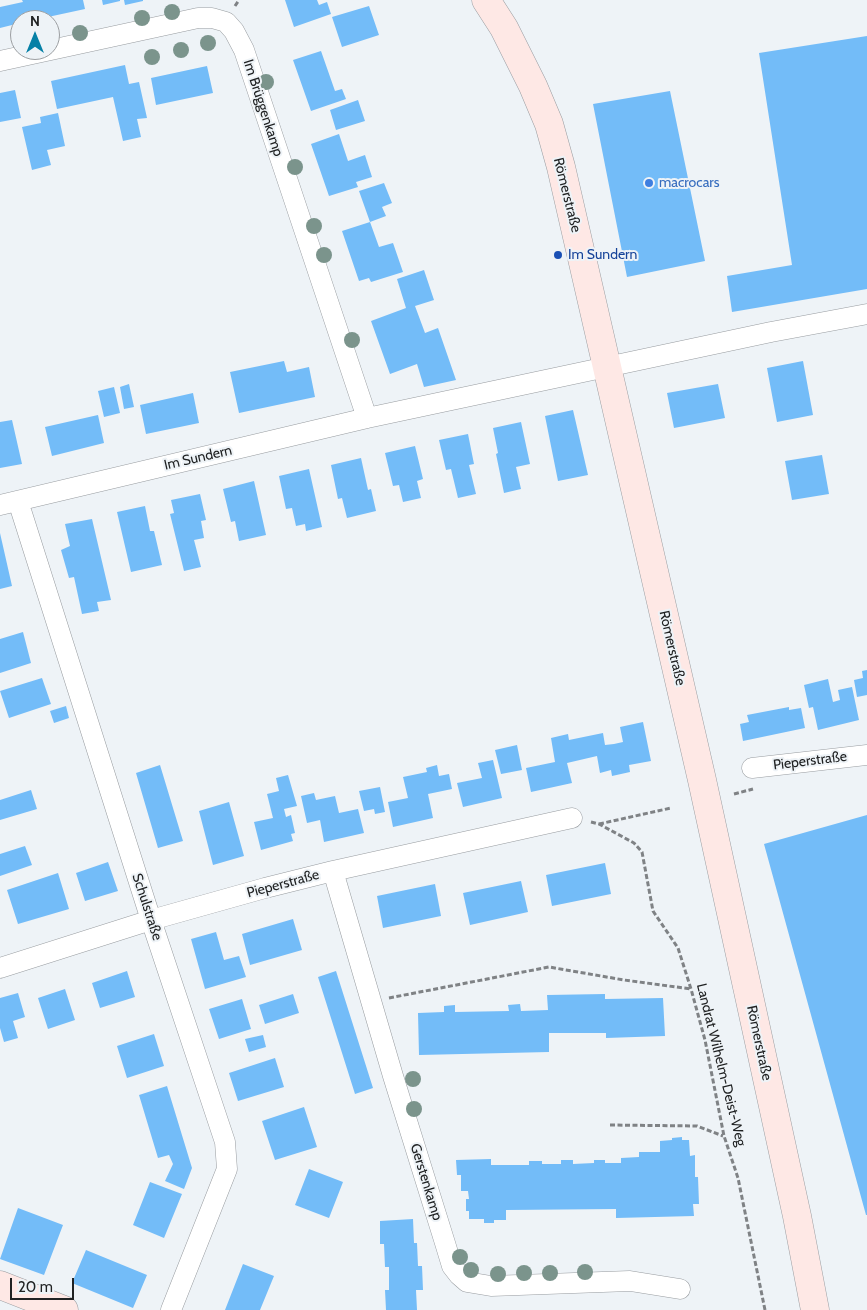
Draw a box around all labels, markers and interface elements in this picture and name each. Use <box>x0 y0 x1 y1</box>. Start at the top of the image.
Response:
north arrow <box>10 10 60 60</box>
text: N <box>30 12 40 30</box>
street label: Im Brüggenkamp <box>239 57 287 159</box>
street label: Römerstraße <box>550 156 584 234</box>
place label: macrocars <box>659 175 720 191</box>
marker: macrocars <box>643 177 655 189</box>
place label: Im Sundern <box>568 247 637 263</box>
marker: Im Sundern <box>552 249 564 261</box>
street label: Im Sundern <box>162 442 234 474</box>
street label: Römerstraße <box>655 609 689 687</box>
street label: Pieperstraße <box>772 748 848 774</box>
street label: Pieperstraße <box>245 866 321 902</box>
street label: Schulstraße <box>128 871 166 943</box>
street label: Landrat Wilhelm-Deist-Weg <box>693 982 749 1148</box>
street label: Römerstraße <box>743 1004 775 1082</box>
street label: Gerstenkamp <box>406 1142 446 1222</box>
scale bar <box>12 1268 76 1300</box>
text: 20 m <box>18 1278 53 1296</box>

